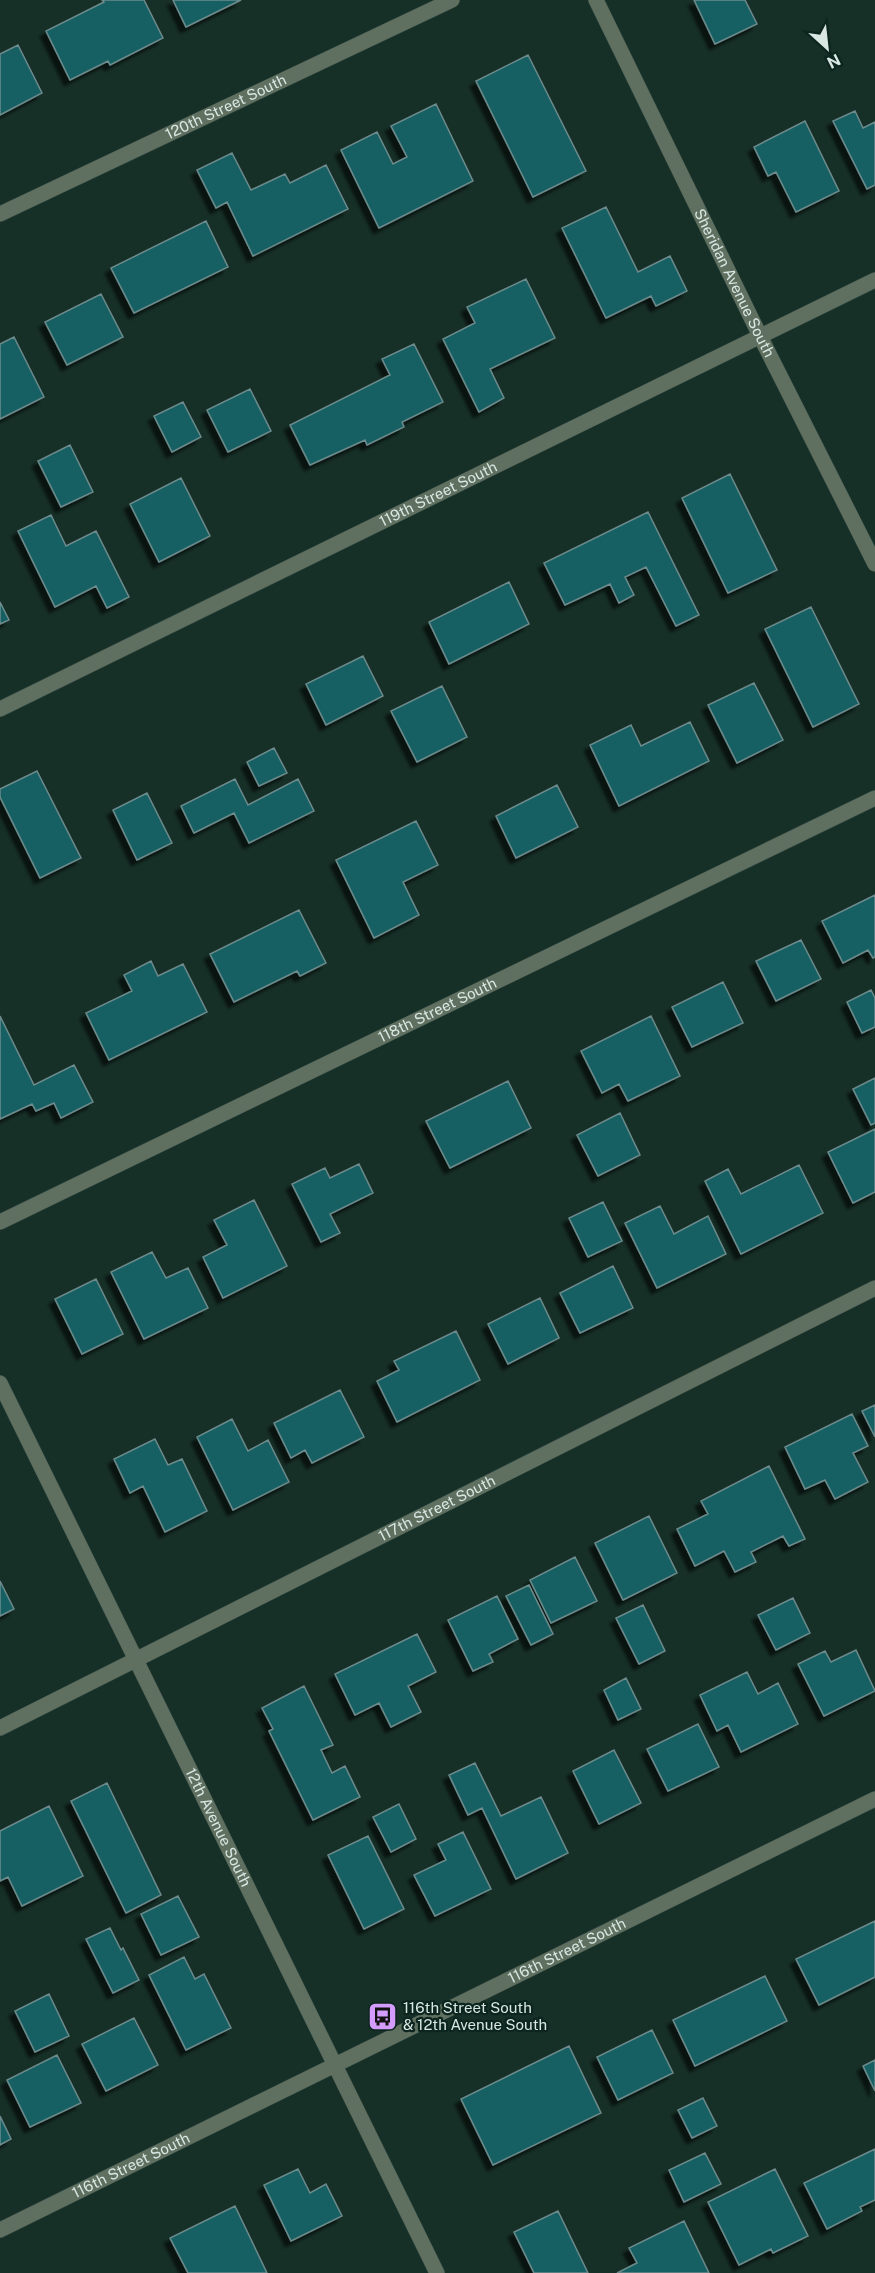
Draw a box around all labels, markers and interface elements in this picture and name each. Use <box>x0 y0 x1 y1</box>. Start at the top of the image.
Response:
north arrow <box>797 18 857 78</box>
text: N <box>824 50 843 72</box>
street label: 120th Street South <box>163 71 289 142</box>
street label: Sheridan Avenue South <box>691 206 778 360</box>
street label: 119th Street South <box>376 458 500 530</box>
street label: 118th Street South <box>375 974 499 1045</box>
street label: 117th Street South <box>375 1471 498 1544</box>
street label: 12th Avenue South <box>182 1765 255 1889</box>
street label: 116th Street South <box>505 1914 628 1986</box>
place label: 116th Street South & 12th Avenue South <box>403 1999 547 2033</box>
bus stop icon: 116th Street South & 12th Avenue South <box>366 2001 398 2033</box>
street label: 116th Street South <box>69 2129 192 2201</box>

